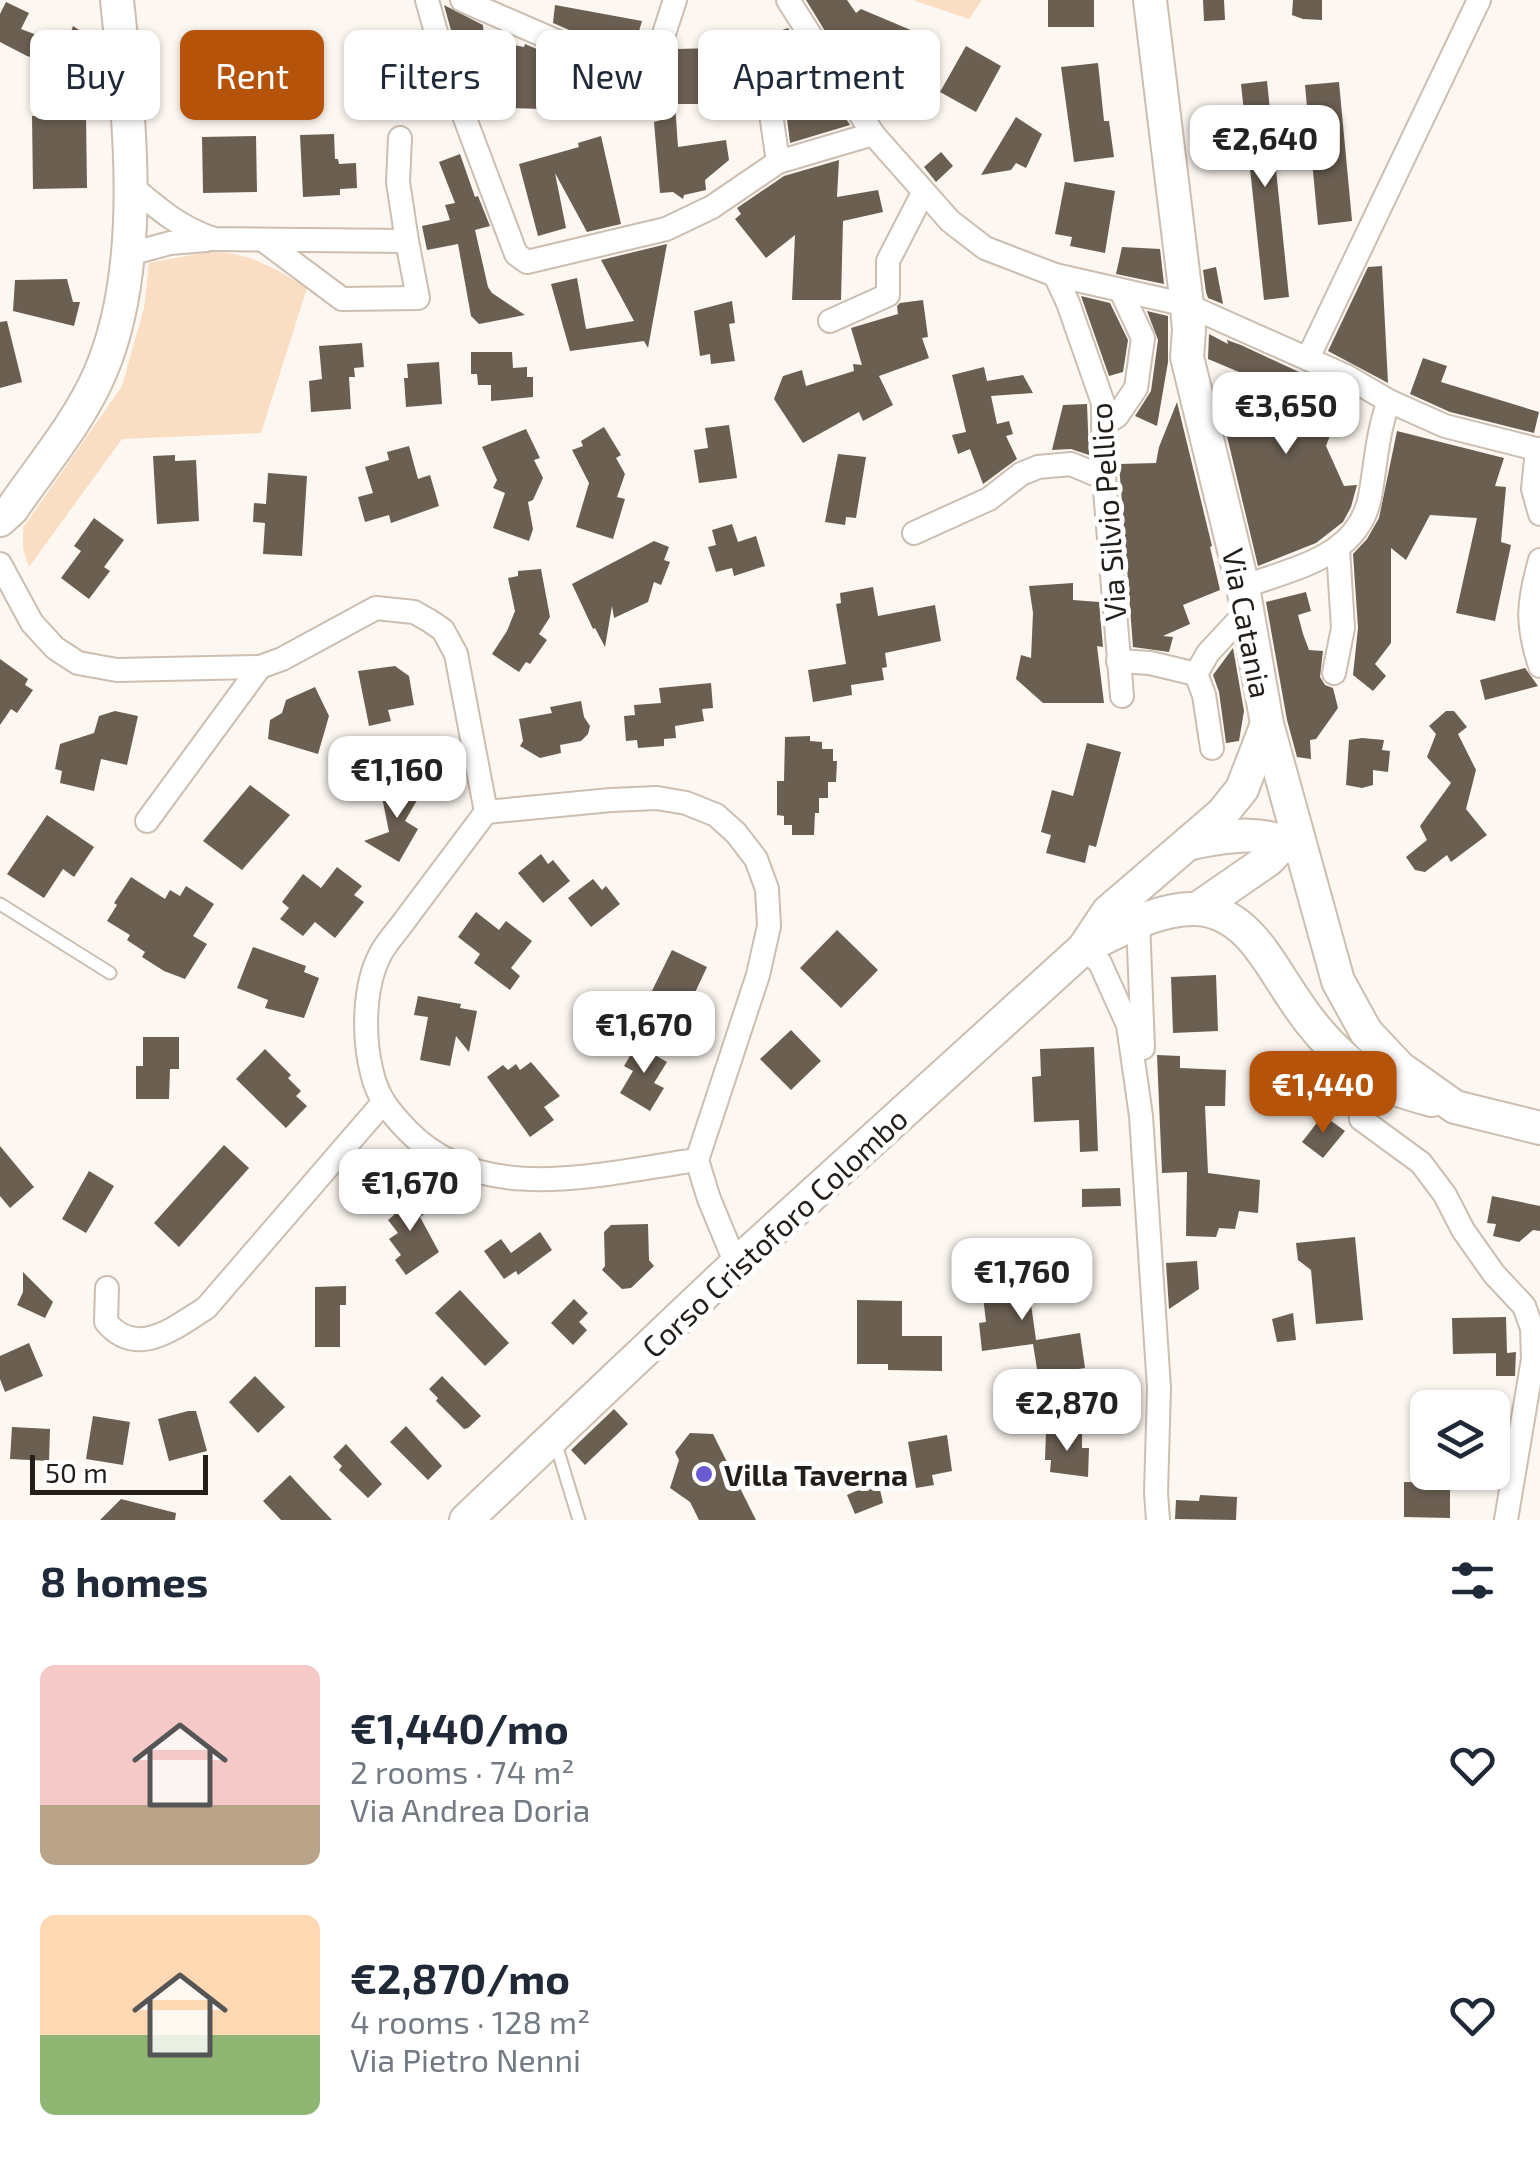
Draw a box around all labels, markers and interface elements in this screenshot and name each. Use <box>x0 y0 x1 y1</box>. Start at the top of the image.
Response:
chip: Buy <box>30 30 160 120</box>
chip: Rent <box>180 30 324 120</box>
chip: Filters <box>344 30 516 120</box>
chip: New <box>536 30 678 120</box>
chip: Apartment <box>698 30 940 120</box>
pin: €2,640 <box>1184 105 1346 190</box>
text: €2,640 <box>1212 118 1318 156</box>
pin: €3,650 <box>1205 372 1367 457</box>
text: €3,650 <box>1234 385 1338 423</box>
street label: Via Silvio Pellico <box>1081 402 1133 622</box>
street label: Via Catania <box>1216 545 1280 701</box>
pin: €1,160 <box>316 736 478 821</box>
text: €1,160 <box>350 749 444 787</box>
pin: €1,670 <box>563 991 725 1076</box>
text: €1,670 <box>595 1004 693 1042</box>
pin: €1,440 <box>1242 1051 1404 1136</box>
text: €1,440 <box>1272 1064 1374 1102</box>
street label: Corso Cristoforo Colombo <box>634 1100 914 1364</box>
pin: €1,670 <box>329 1149 491 1234</box>
text: €1,670 <box>361 1162 459 1200</box>
pin: €1,760 <box>941 1238 1103 1323</box>
text: €1,760 <box>973 1251 1071 1289</box>
pin: €2,870 <box>986 1369 1148 1454</box>
text: €2,870 <box>1015 1382 1119 1420</box>
map controls <box>1410 1390 1510 1490</box>
button: layers <box>1410 1390 1510 1490</box>
scale bar <box>30 1450 208 1494</box>
text: 50 m <box>45 1455 108 1489</box>
place label: Villa Taverna <box>724 1456 908 1492</box>
marker: Villa Taverna <box>693 1463 715 1485</box>
icon: filters <box>1445 1553 1500 1608</box>
text: 8 homes <box>40 1555 208 1605</box>
text: €1,440/mo <box>350 1702 569 1752</box>
icon: home <box>120 1705 240 1825</box>
icon: heart <box>1445 1738 1500 1793</box>
text: 2 rooms · 74 m² <box>350 1752 574 1790</box>
text: Via Andrea Doria <box>350 1790 590 1828</box>
text: €2,870/mo <box>350 1952 570 2002</box>
icon: home <box>120 1955 240 2075</box>
icon: heart <box>1445 1988 1500 2043</box>
text: 4 rooms · 128 m² <box>350 2002 590 2040</box>
text: Via Pietro Nenni <box>350 2040 581 2078</box>

